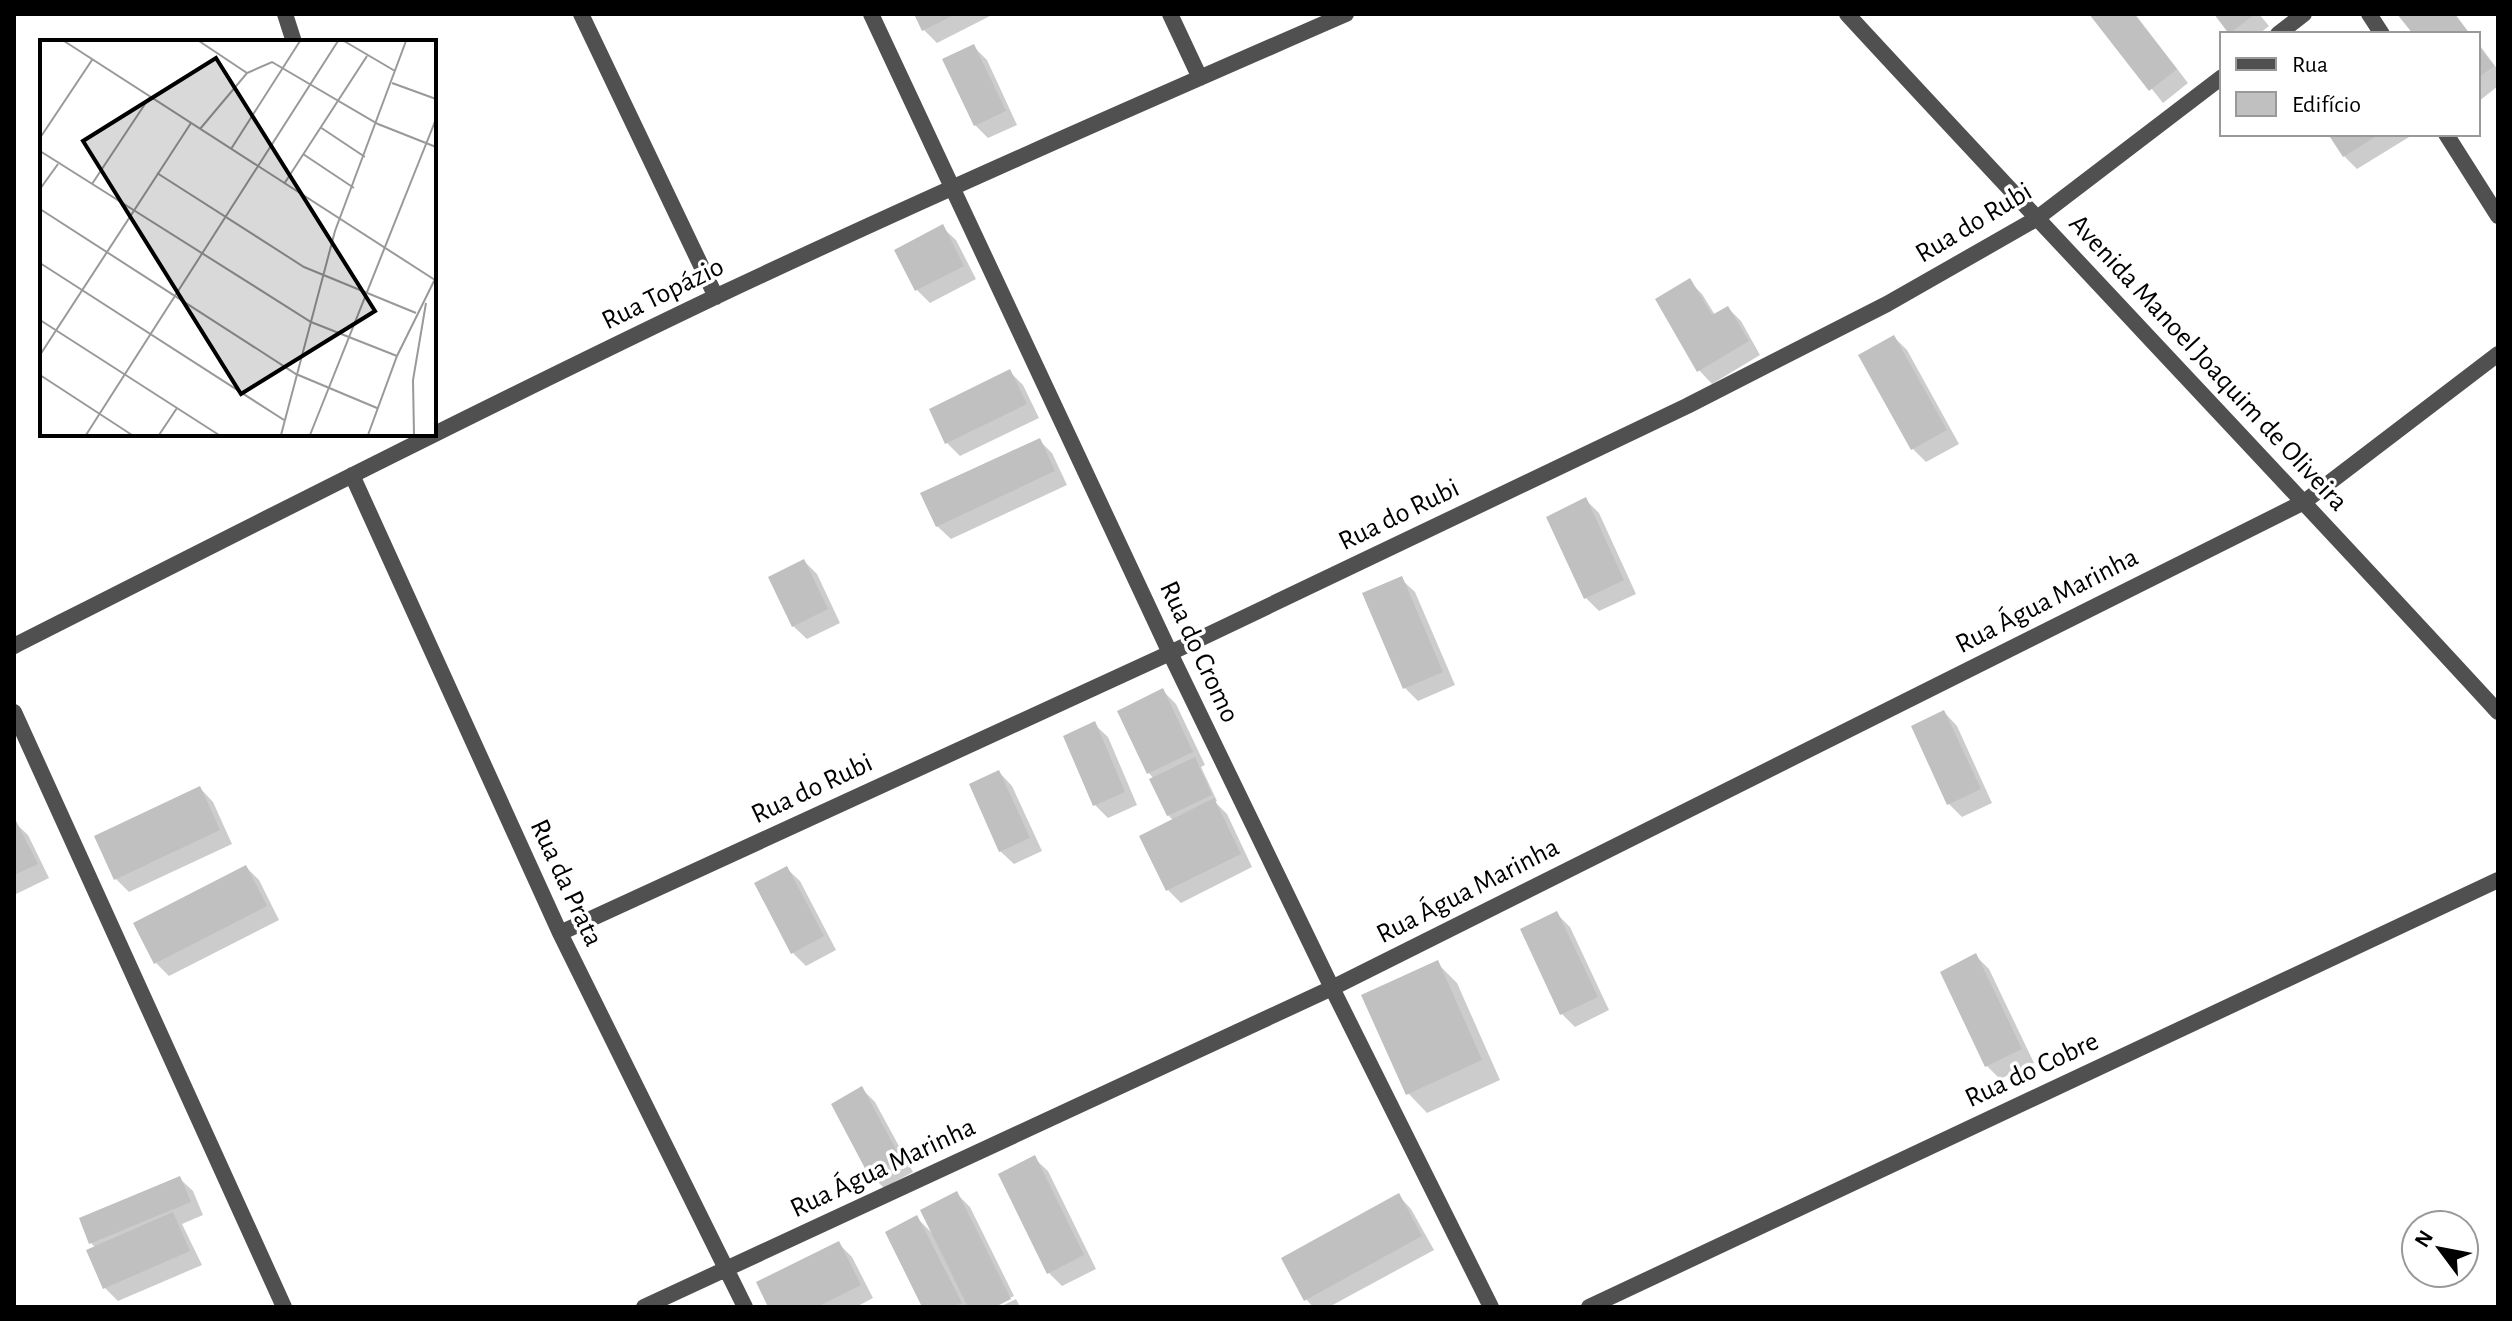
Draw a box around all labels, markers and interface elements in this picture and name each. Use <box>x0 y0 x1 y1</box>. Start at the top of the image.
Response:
legend <box>2220 32 2480 136</box>
inset map <box>40 40 436 436</box>
text: Rua <box>2292 53 2328 77</box>
text: Edifício <box>2292 93 2361 117</box>
street label: Rua do Rubi <box>1911 177 2037 269</box>
street label: Avenida Manoel Joaquim de Oliveira <box>2063 209 2353 517</box>
street label: Rua Topázio <box>598 253 728 335</box>
street label: Rua do Rubi <box>1334 474 1464 556</box>
street label: Rua Água Marinha <box>1950 540 2143 659</box>
street label: Rua do Cromo <box>1154 577 1244 727</box>
street label: Rua do Rubi <box>747 749 877 829</box>
street label: Rua da Prata <box>524 815 608 951</box>
street label: Rua Água Marinha <box>1371 830 1564 949</box>
street label: Rua do Cobre <box>1961 1027 2103 1113</box>
street label: Rua Água Marinha <box>785 1110 980 1223</box>
north arrow <box>2400 1209 2480 1289</box>
text: N <box>2411 1227 2437 1251</box>

